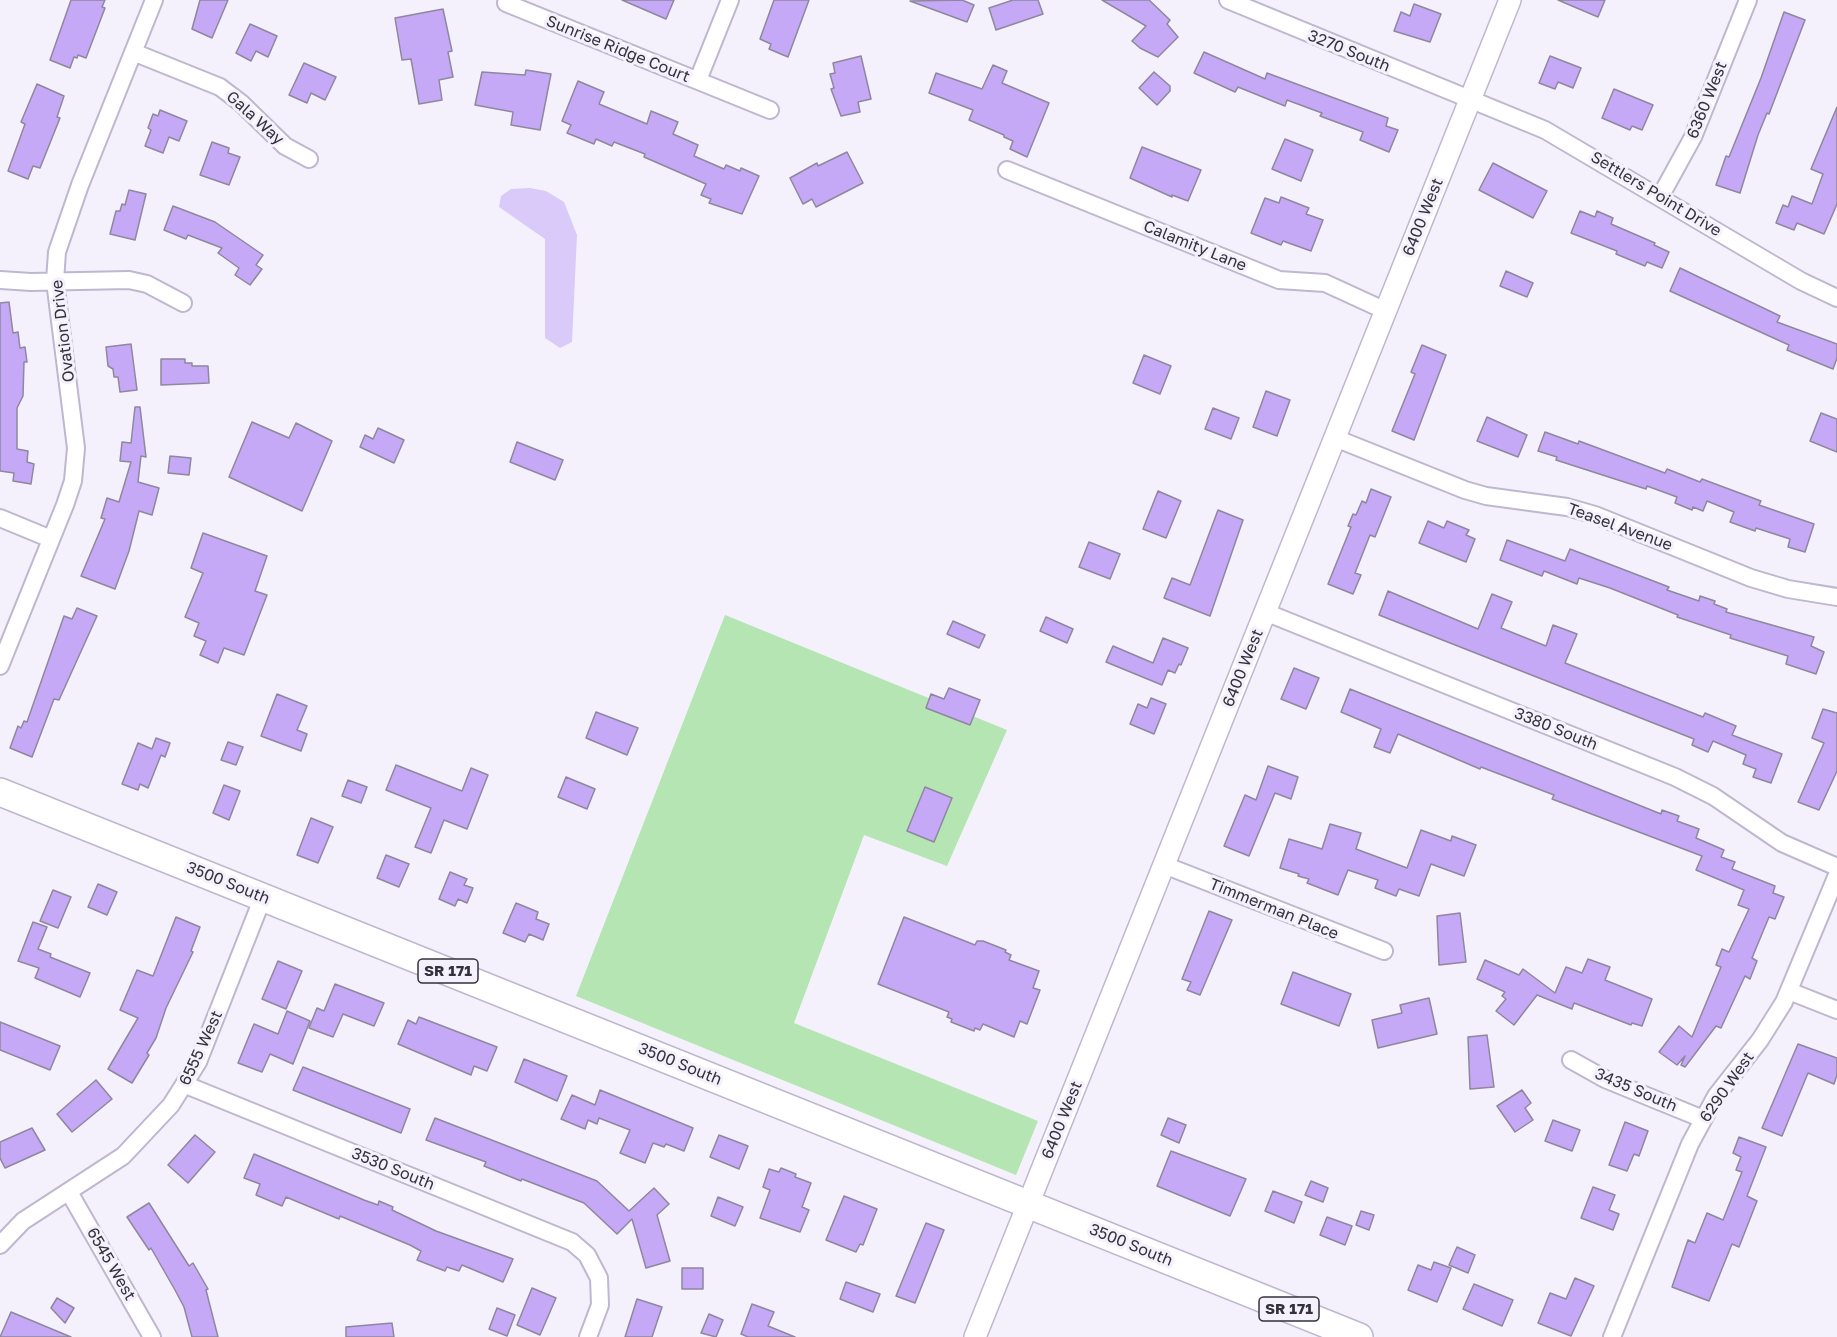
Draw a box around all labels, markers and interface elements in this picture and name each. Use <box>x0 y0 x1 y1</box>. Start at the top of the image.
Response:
street label: Sunrise Ridge Court <box>543 11 693 87</box>
street label: 3270 South <box>1305 26 1393 76</box>
street label: 6360 West <box>1683 59 1731 141</box>
street label: Gala Way <box>222 87 288 149</box>
street label: Settlers Point Drive <box>1587 147 1725 241</box>
street label: 6400 West <box>1399 175 1447 259</box>
street label: Calamity Lane <box>1141 217 1249 275</box>
street label: Ovation Drive <box>47 279 79 383</box>
street label: Teasel Avenue <box>1565 499 1675 555</box>
street label: 6400 West <box>1219 626 1267 710</box>
street label: 3380 South <box>1512 704 1600 754</box>
street label: 3500 South <box>183 858 273 908</box>
street label: Timmerman Place <box>1207 874 1341 944</box>
road number: SR 171 <box>418 959 478 983</box>
street label: 6555 West <box>175 1008 227 1088</box>
street label: 3500 South <box>635 1039 725 1089</box>
street label: 6290 West <box>1696 1048 1758 1126</box>
street label: 3435 South <box>1592 1064 1680 1116</box>
street label: 6400 West <box>1038 1078 1086 1162</box>
street label: 3530 South <box>349 1144 437 1194</box>
street label: 3500 South <box>1086 1220 1176 1270</box>
street label: 6545 West <box>82 1224 140 1304</box>
road number: SR 171 <box>1259 1297 1319 1321</box>

